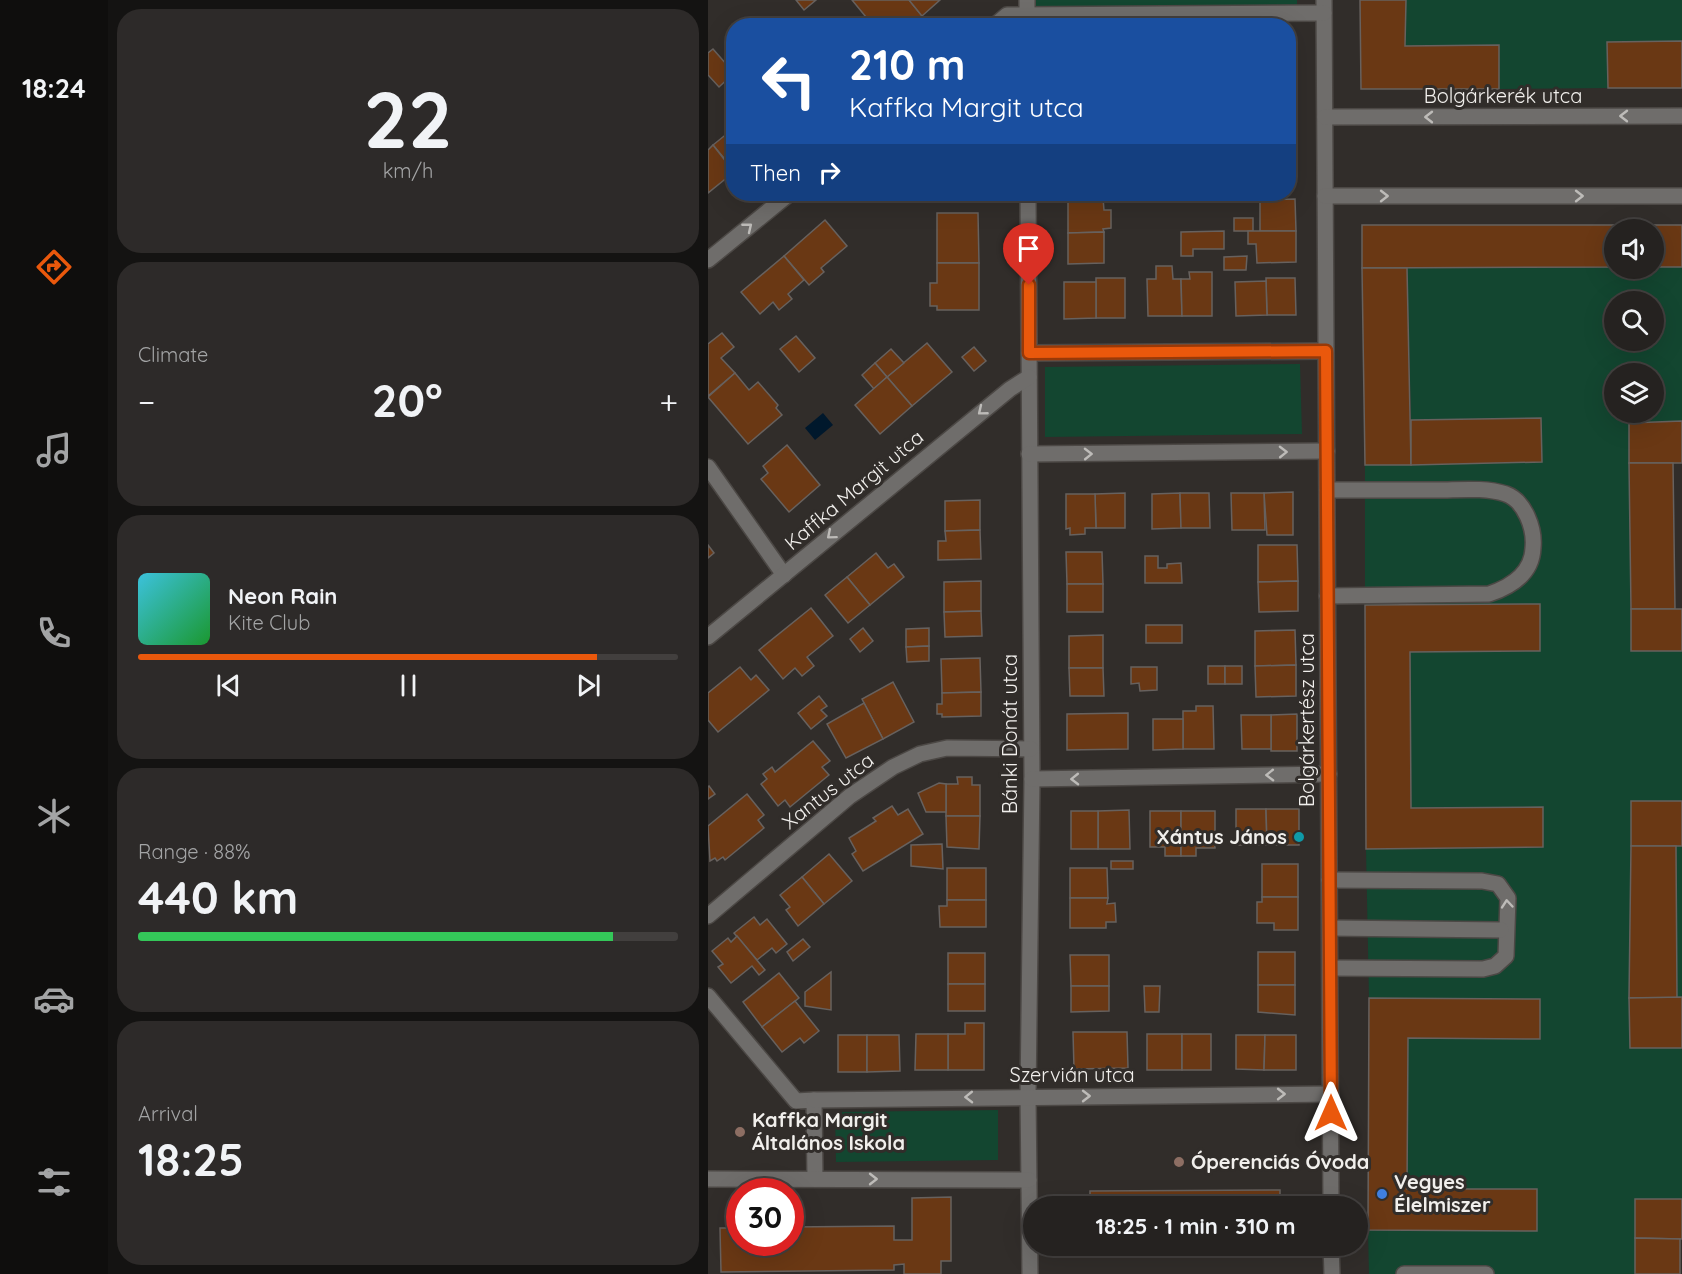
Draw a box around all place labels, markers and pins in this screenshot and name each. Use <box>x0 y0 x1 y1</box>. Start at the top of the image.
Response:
pin <box>1003 223 1054 285</box>
place label: Xántus János <box>1157 824 1287 849</box>
marker: Xántus János <box>1292 830 1306 844</box>
place label: Kaffka Margit Általános Iskola <box>752 1107 905 1155</box>
marker: Kaffka Margit Általános Iskola <box>733 1125 747 1139</box>
place label: Óperenciás Óvoda <box>1191 1149 1369 1174</box>
marker: Óperenciás Óvoda <box>1172 1155 1186 1169</box>
place label: Vegyes Élelmiszer <box>1394 1169 1491 1217</box>
marker: Vegyes Élelmiszer <box>1375 1187 1389 1201</box>

